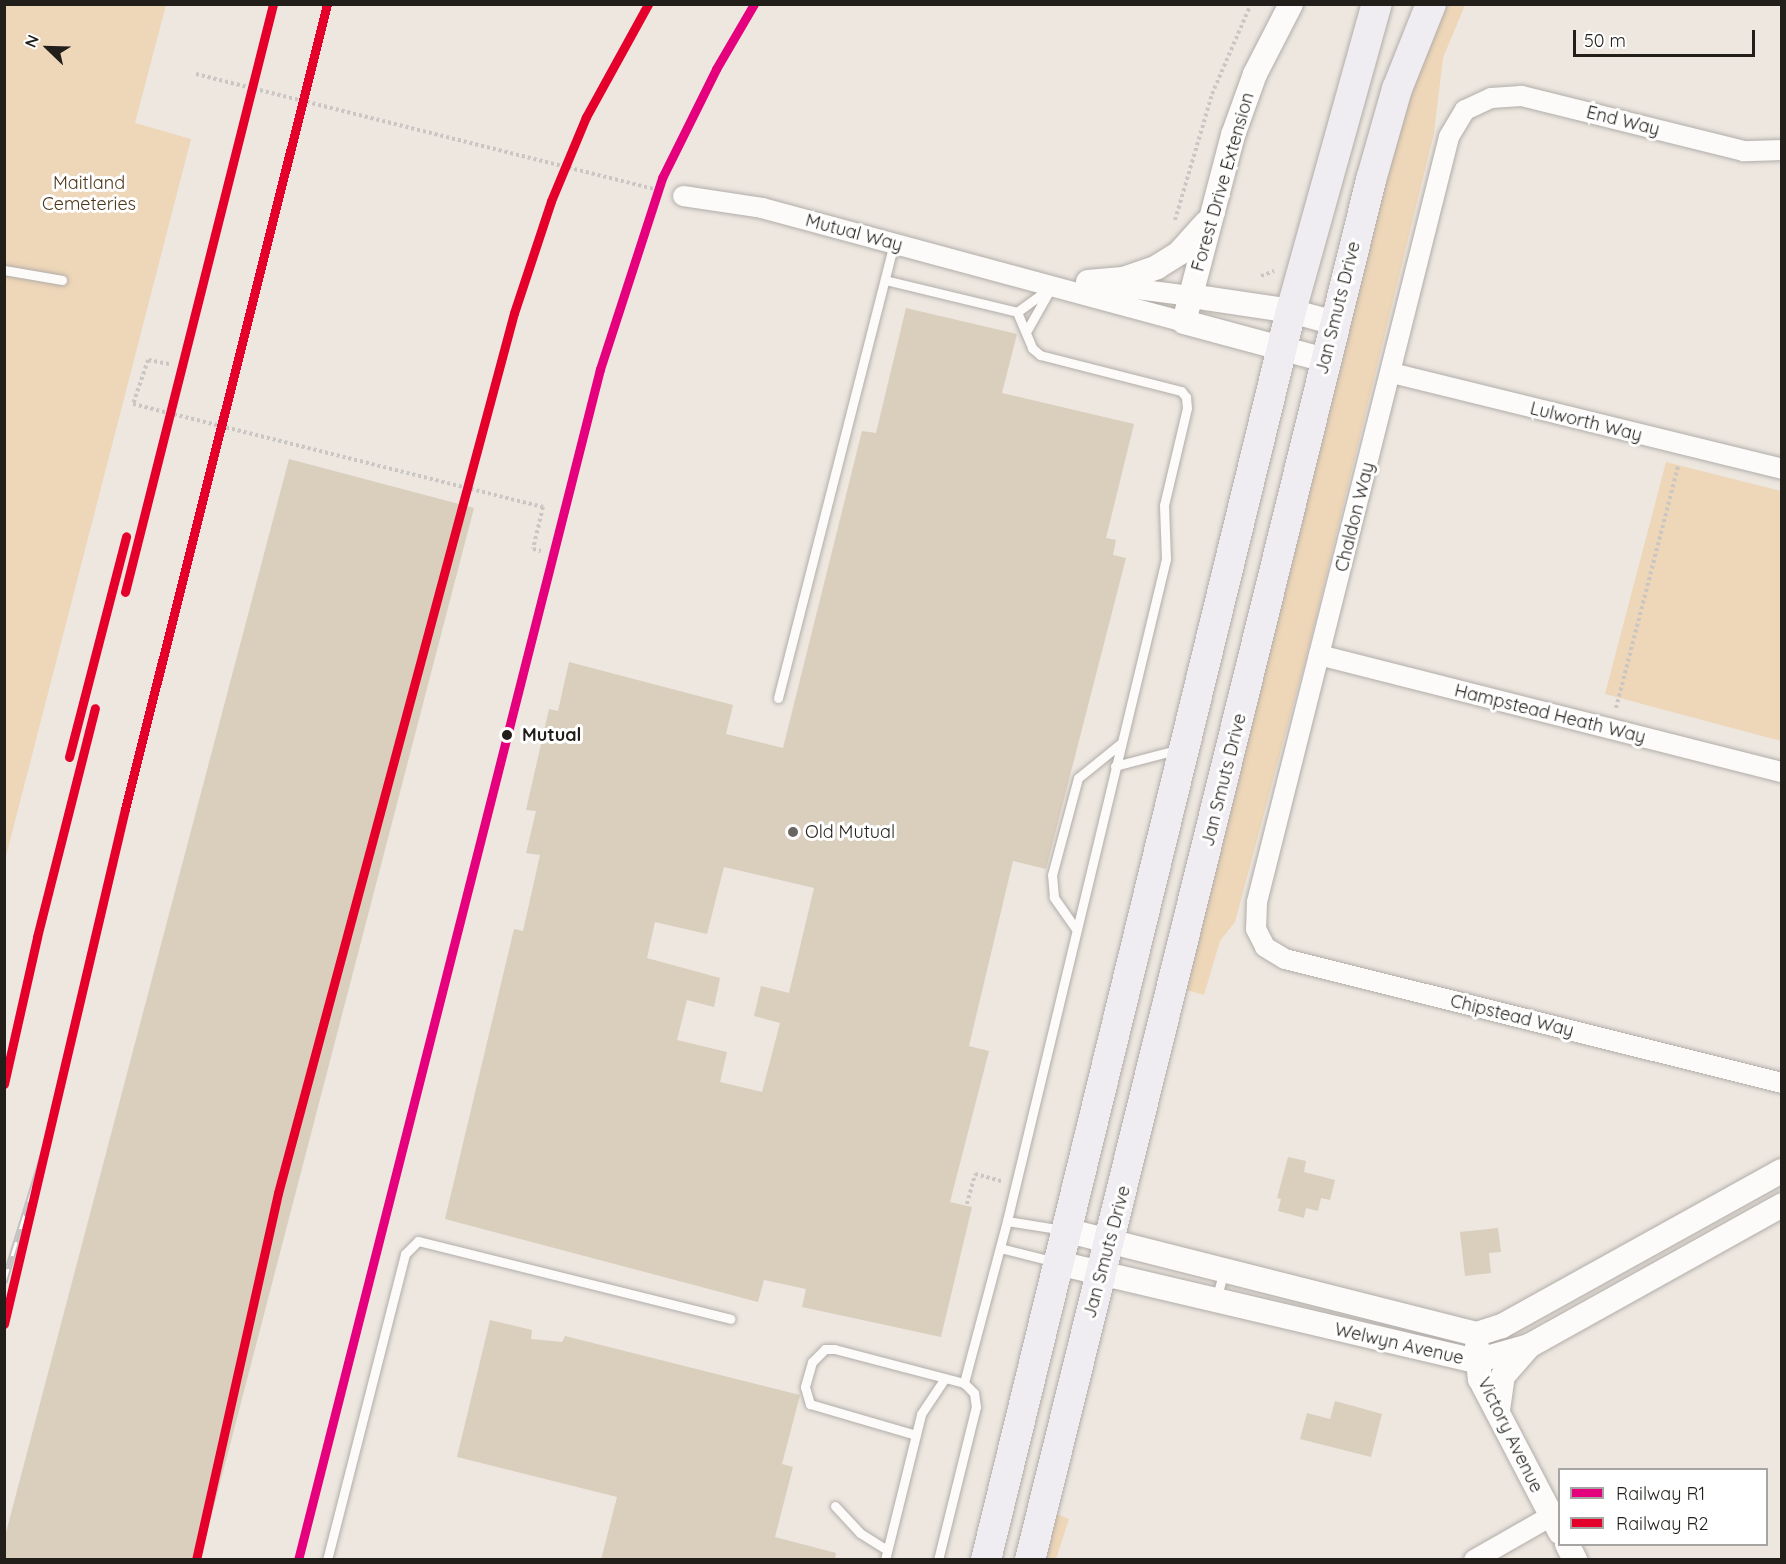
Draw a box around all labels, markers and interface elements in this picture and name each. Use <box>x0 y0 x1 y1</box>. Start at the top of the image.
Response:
north arrow <box>18 18 78 78</box>
scale bar <box>1576 18 1758 56</box>
text: 50 m <box>1584 29 1626 52</box>
text: N <box>20 32 43 50</box>
street label: Forest Drive Extension <box>1187 90 1259 274</box>
street label: End Way <box>1584 101 1662 141</box>
park label: Maitland Cemeteries <box>42 173 136 216</box>
street label: Mutual Way <box>803 210 905 256</box>
street label: Jan Smuts Drive <box>1311 239 1365 377</box>
street label: Lulworth Way <box>1528 398 1644 446</box>
street label: Chaldon Way <box>1331 460 1379 574</box>
street label: Hampstead Heath Way <box>1452 680 1648 748</box>
street label: Jan Smuts Drive <box>1197 711 1251 849</box>
place label: Mutual <box>522 724 581 746</box>
marker: Mutual <box>497 725 517 745</box>
place label: Old Mutual <box>805 821 895 843</box>
marker: Old Mutual <box>786 825 800 839</box>
street label: Chipstead Way <box>1448 990 1576 1042</box>
street label: Jan Smuts Drive <box>1079 1183 1135 1321</box>
street label: Welwyn Avenue <box>1332 1319 1466 1369</box>
street label: Victory Avenue <box>1473 1374 1547 1496</box>
legend <box>1558 1468 1768 1546</box>
text: Railway R1 <box>1616 1482 1705 1505</box>
text: Railway R2 <box>1616 1512 1708 1535</box>

